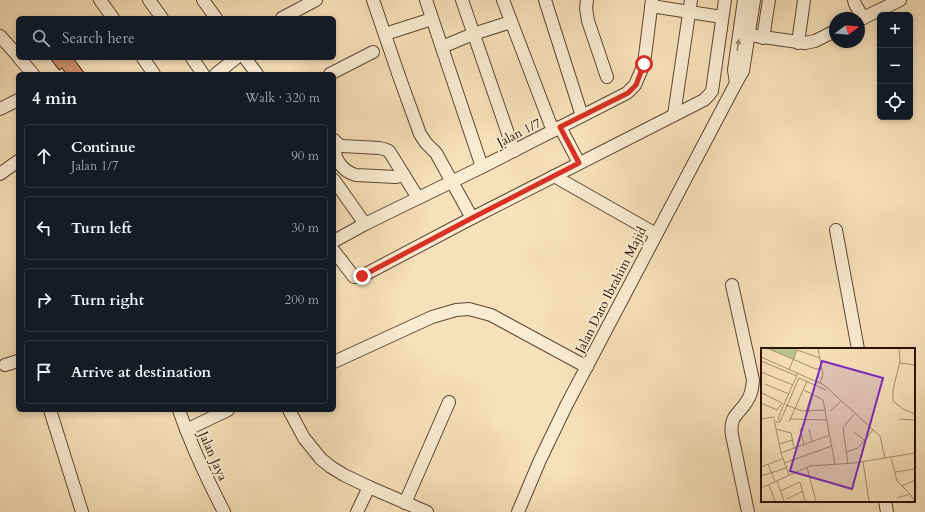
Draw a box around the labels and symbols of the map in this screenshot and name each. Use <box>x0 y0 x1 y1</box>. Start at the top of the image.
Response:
north arrow <box>829 12 865 48</box>
one-way arrow <box>735 38 741 51</box>
route start <box>635 55 653 73</box>
street label: Jalan 1/7 <box>492 114 544 153</box>
street label: Jalan Dato Ibrahim Majid <box>570 224 651 358</box>
route end <box>353 267 371 285</box>
inset map <box>761 348 915 502</box>
street label: Jalan Jaya <box>193 427 232 484</box>

